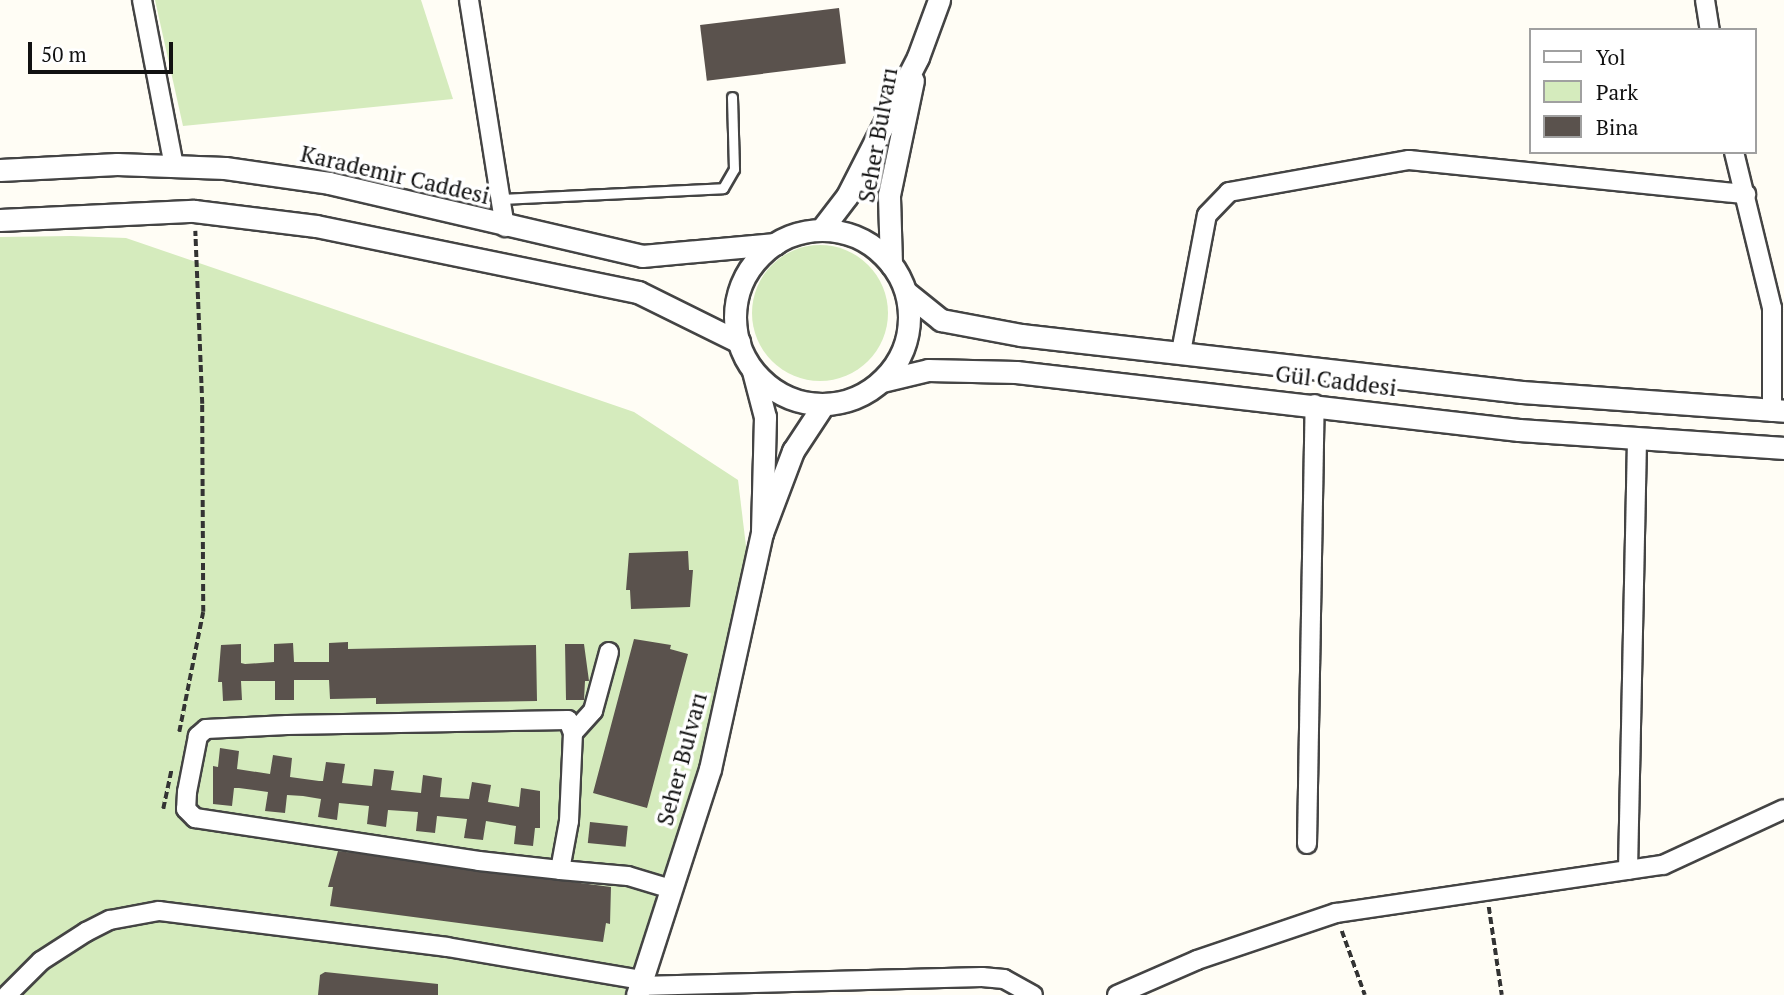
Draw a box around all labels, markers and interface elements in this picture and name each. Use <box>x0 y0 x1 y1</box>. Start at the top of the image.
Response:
scale bar <box>32 28 177 72</box>
legend <box>1528 28 1756 154</box>
text: 50 m <box>41 40 87 68</box>
text: Yol <box>1596 43 1626 71</box>
street label: Seher Bulvarı <box>853 65 903 205</box>
text: Park <box>1596 78 1638 106</box>
text: Bina <box>1596 113 1638 141</box>
street label: Karademir Caddesi <box>298 140 492 210</box>
street label: Gül Caddesi <box>1274 360 1398 402</box>
street label: Seher Bulvarı <box>651 689 713 829</box>

